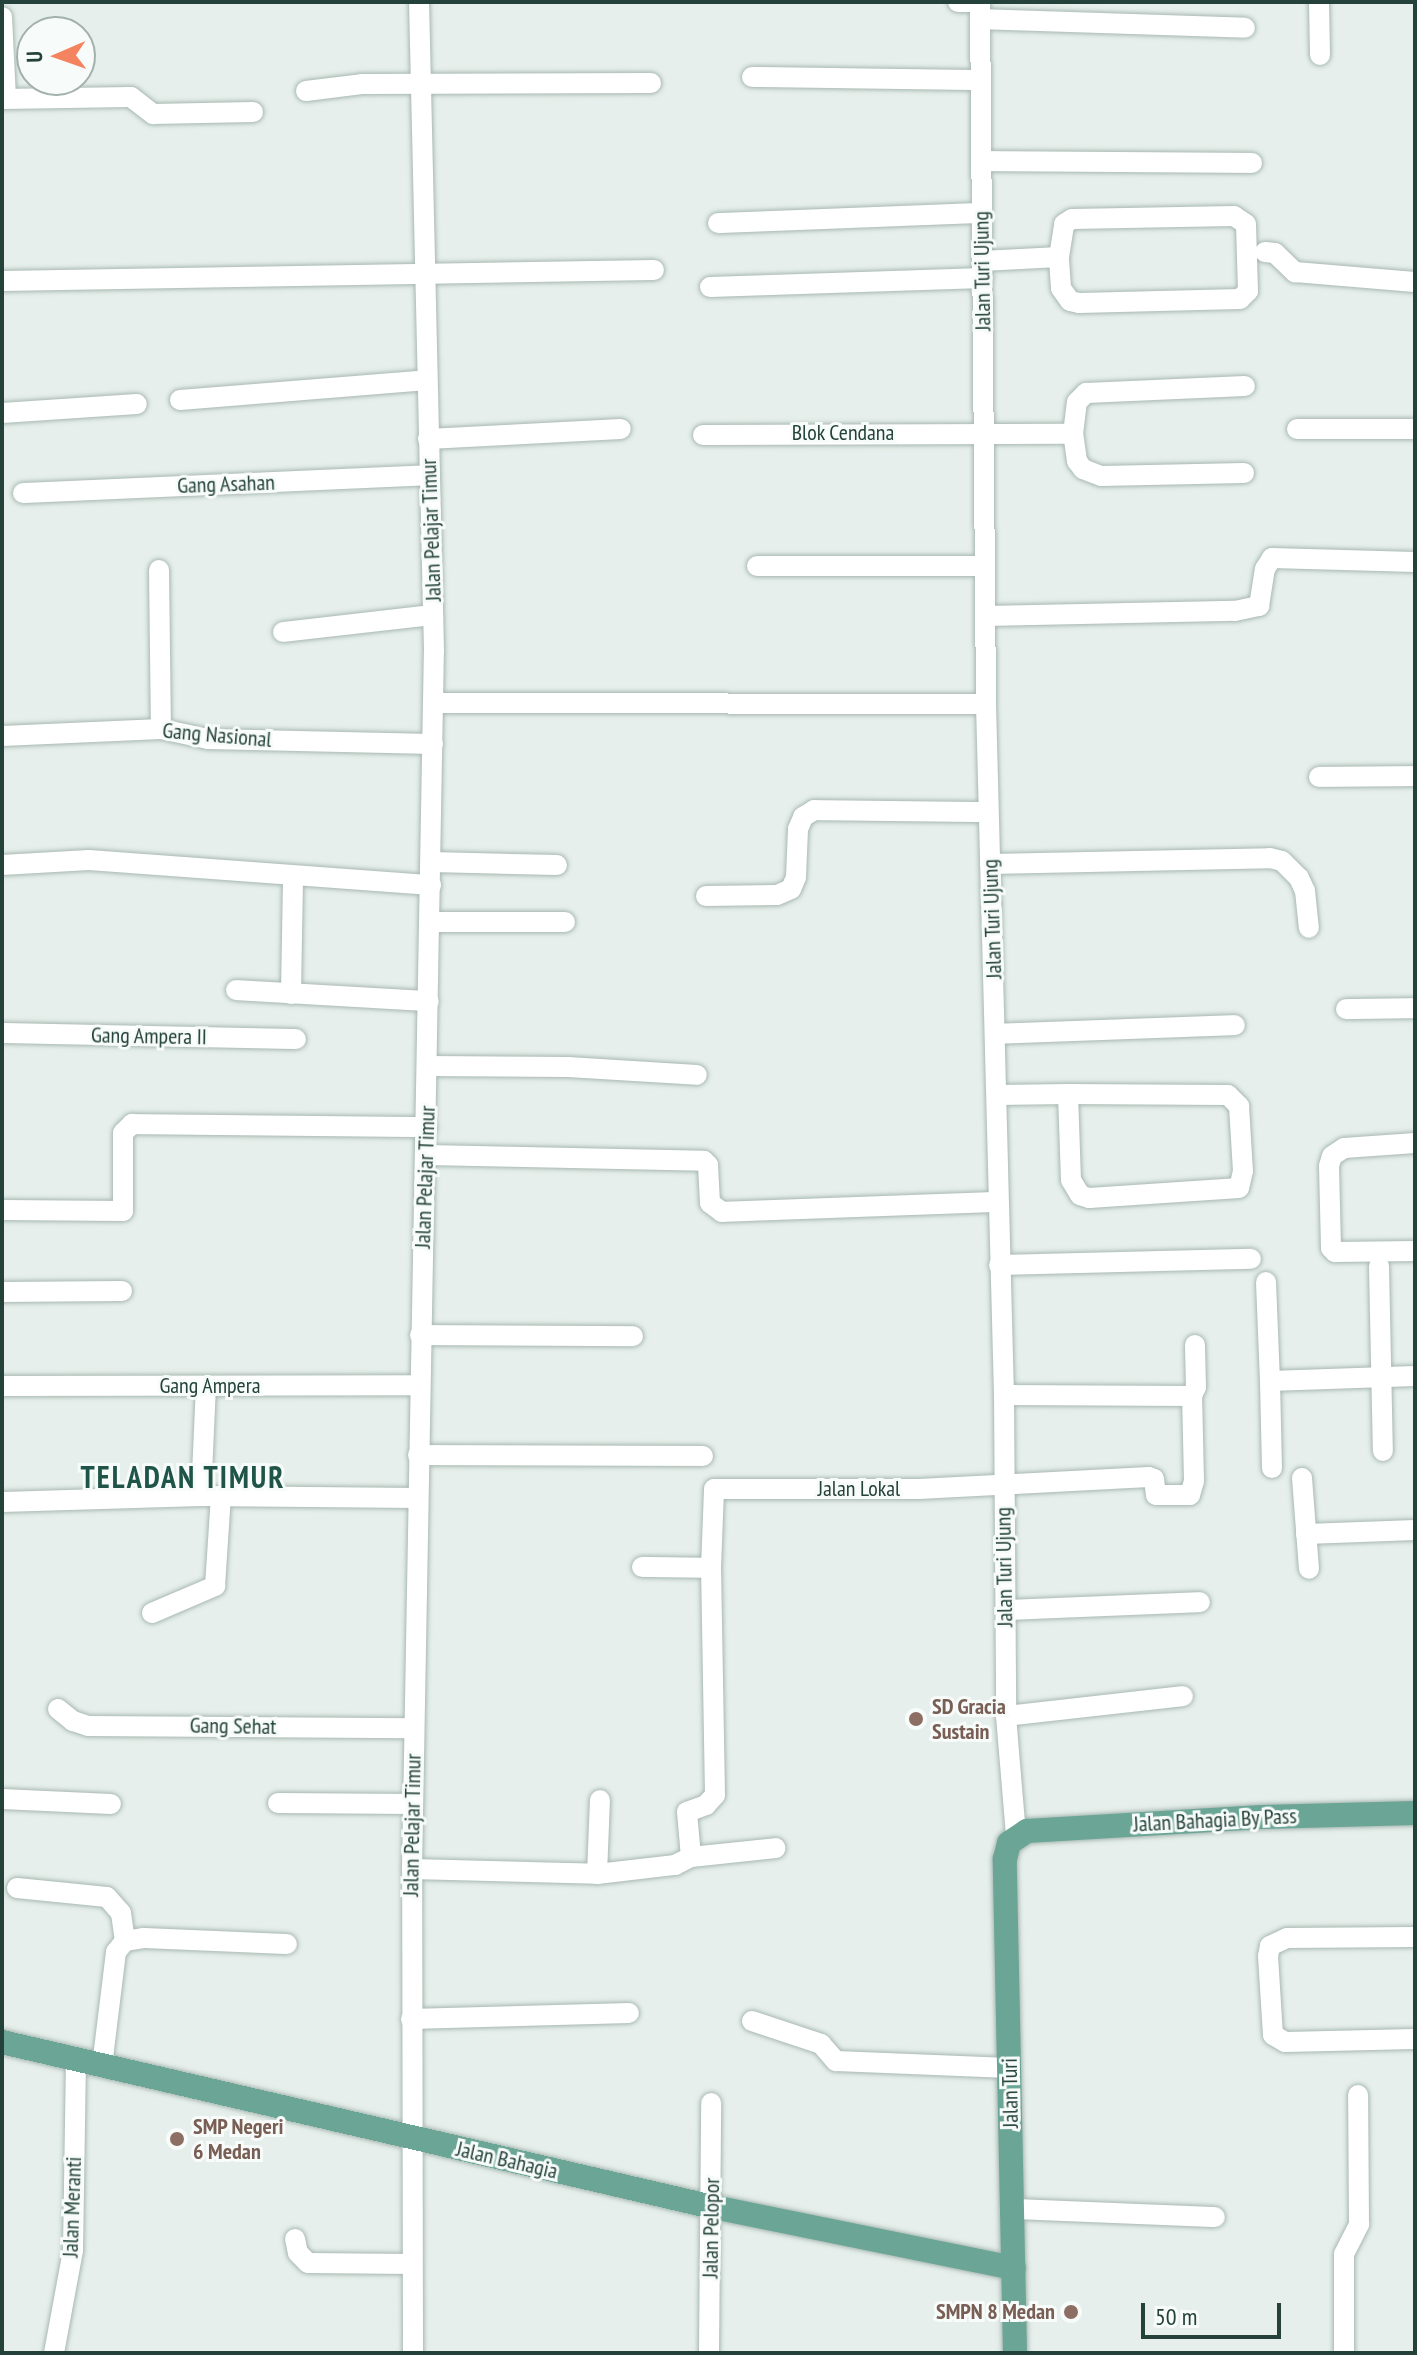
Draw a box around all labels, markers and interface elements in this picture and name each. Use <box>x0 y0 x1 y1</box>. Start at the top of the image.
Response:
north arrow <box>16 16 96 96</box>
text: U <box>20 51 48 63</box>
street label: Jalan Turi Ujung <box>968 211 996 331</box>
street label: Blok Cendana <box>791 420 895 446</box>
street label: Jalan Pelajar Timur <box>415 458 447 602</box>
street label: Gang Asahan <box>176 469 276 499</box>
street label: Gang Nasional <box>161 717 273 753</box>
street label: Jalan Turi Ujung <box>977 858 1007 980</box>
street label: Gang Ampera II <box>90 1022 208 1050</box>
street label: Jalan Pelajar Timur <box>409 1105 441 1249</box>
street label: Gang Ampera <box>159 1373 261 1399</box>
district label: TELADAN TIMUR <box>80 1459 286 1495</box>
street label: Jalan Lokal <box>818 1476 900 1502</box>
street label: Jalan Turi Ujung <box>990 1507 1018 1627</box>
place label: SD Gracia Sustain <box>932 1693 1006 1744</box>
marker: SD Gracia Sustain <box>907 1710 925 1728</box>
street label: Gang Sehat <box>190 1712 276 1740</box>
street label: Jalan Pelajar Timur <box>398 1753 426 1897</box>
street label: Jalan Bahagia By Pass <box>1132 1803 1298 1837</box>
street label: Jalan Turi <box>996 2057 1024 2129</box>
place label: SMP Negeri 6 Medan <box>193 2113 284 2164</box>
marker: SMP Negeri 6 Medan <box>168 2130 186 2148</box>
street label: Jalan Bahagia <box>454 2136 560 2184</box>
street label: Jalan Meranti <box>57 2156 87 2258</box>
street label: Jalan Pelopor <box>697 2178 725 2278</box>
scale bar <box>1145 2287 1285 2337</box>
place label: SMPN 8 Medan <box>936 2299 1055 2325</box>
text: 50 m <box>1155 2301 1197 2332</box>
marker: SMPN 8 Medan <box>1062 2303 1080 2321</box>

